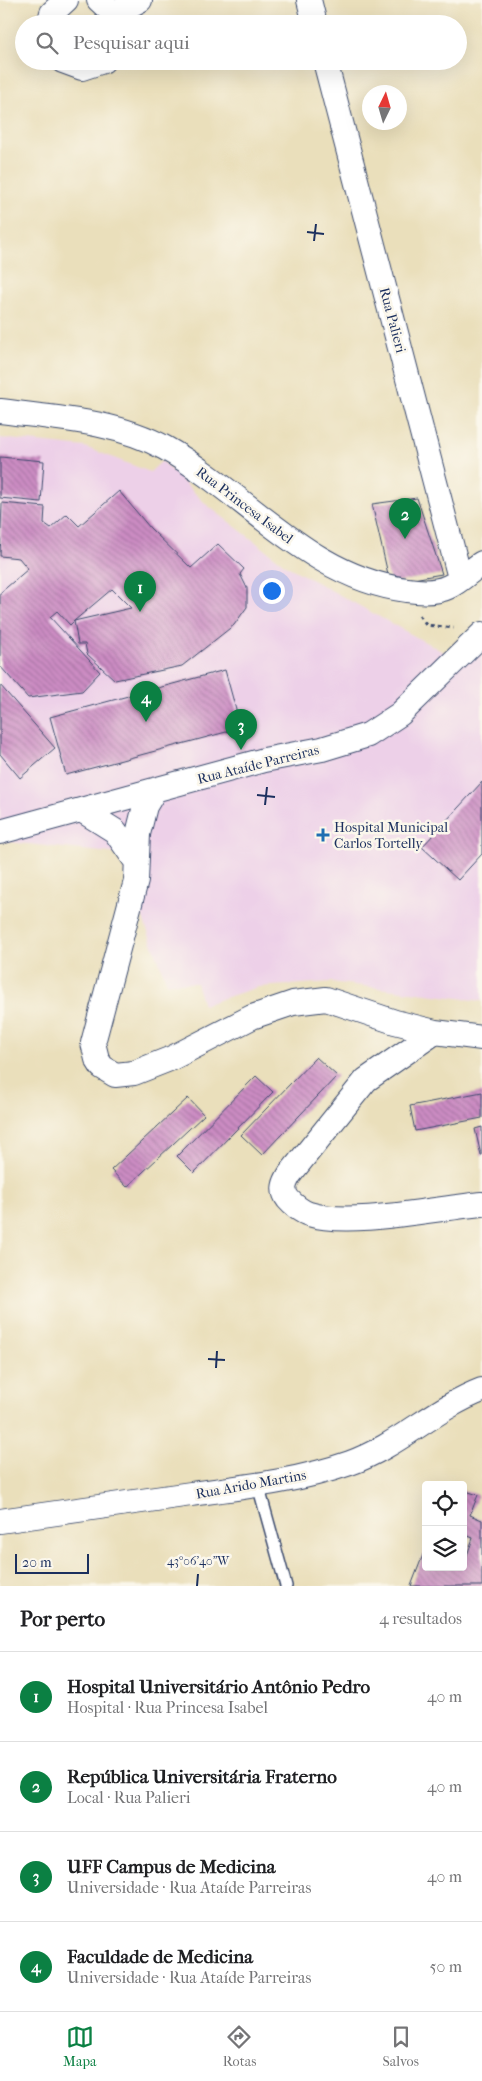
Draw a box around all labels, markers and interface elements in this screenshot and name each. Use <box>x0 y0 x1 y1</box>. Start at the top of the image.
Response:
search box <box>15 15 467 70</box>
icon: search <box>33 29 61 57</box>
text: Pesquisar aqui <box>73 32 190 54</box>
north arrow <box>362 85 407 130</box>
street label: Rua Palieri <box>376 286 409 355</box>
street label: Rua Princesa Isabel <box>193 463 297 547</box>
pin: 2 <box>389 498 421 539</box>
pin: 1 <box>124 571 156 612</box>
your location <box>259 578 285 604</box>
pin: 4 <box>130 681 162 722</box>
pin: 3 <box>225 709 257 750</box>
street label: Rua Ataíde Parreiras <box>196 741 321 788</box>
place label: Hospital Municipal Carlos Tortelly <box>334 819 448 852</box>
marker: Hospital Municipal Carlos Tortelly <box>316 828 330 842</box>
street label: Rua Arido Martins <box>195 1466 308 1503</box>
map controls <box>422 1481 467 1571</box>
button: locate <box>422 1481 467 1526</box>
button: layers <box>422 1526 467 1571</box>
scale bar <box>15 1551 89 1574</box>
text: 20 m <box>22 1554 52 1571</box>
text: 43°06'40"W <box>167 1554 230 1568</box>
text: Por perto <box>20 1607 105 1631</box>
text: 4 resultados <box>379 1609 462 1628</box>
text: Hospital Universitário Antônio Pedro <box>67 1676 370 1698</box>
text: 1 <box>33 1687 39 1706</box>
text: 40 m <box>427 1687 462 1706</box>
text: Hospital · Rua Princesa Isabel <box>67 1698 268 1717</box>
text: República Universitária Fraterno <box>67 1766 337 1788</box>
text: 2 <box>32 1777 40 1796</box>
text: 40 m <box>427 1777 462 1796</box>
text: Local · Rua Palieri <box>67 1788 190 1807</box>
text: UFF Campus de Medicina <box>67 1856 276 1878</box>
text: 3 <box>33 1867 39 1886</box>
text: 40 m <box>427 1867 462 1886</box>
text: Universidade · Rua Ataíde Parreiras <box>67 1878 311 1897</box>
text: Faculdade de Medicina <box>67 1946 253 1968</box>
text: 4 <box>31 1957 41 1976</box>
text: 50 m <box>430 1957 462 1976</box>
text: Universidade · Rua Ataíde Parreiras <box>67 1968 311 1987</box>
tab: Mapa <box>63 2023 96 2070</box>
tab: Rotas <box>223 2023 256 2070</box>
tab: Salvos <box>383 2023 419 2070</box>

